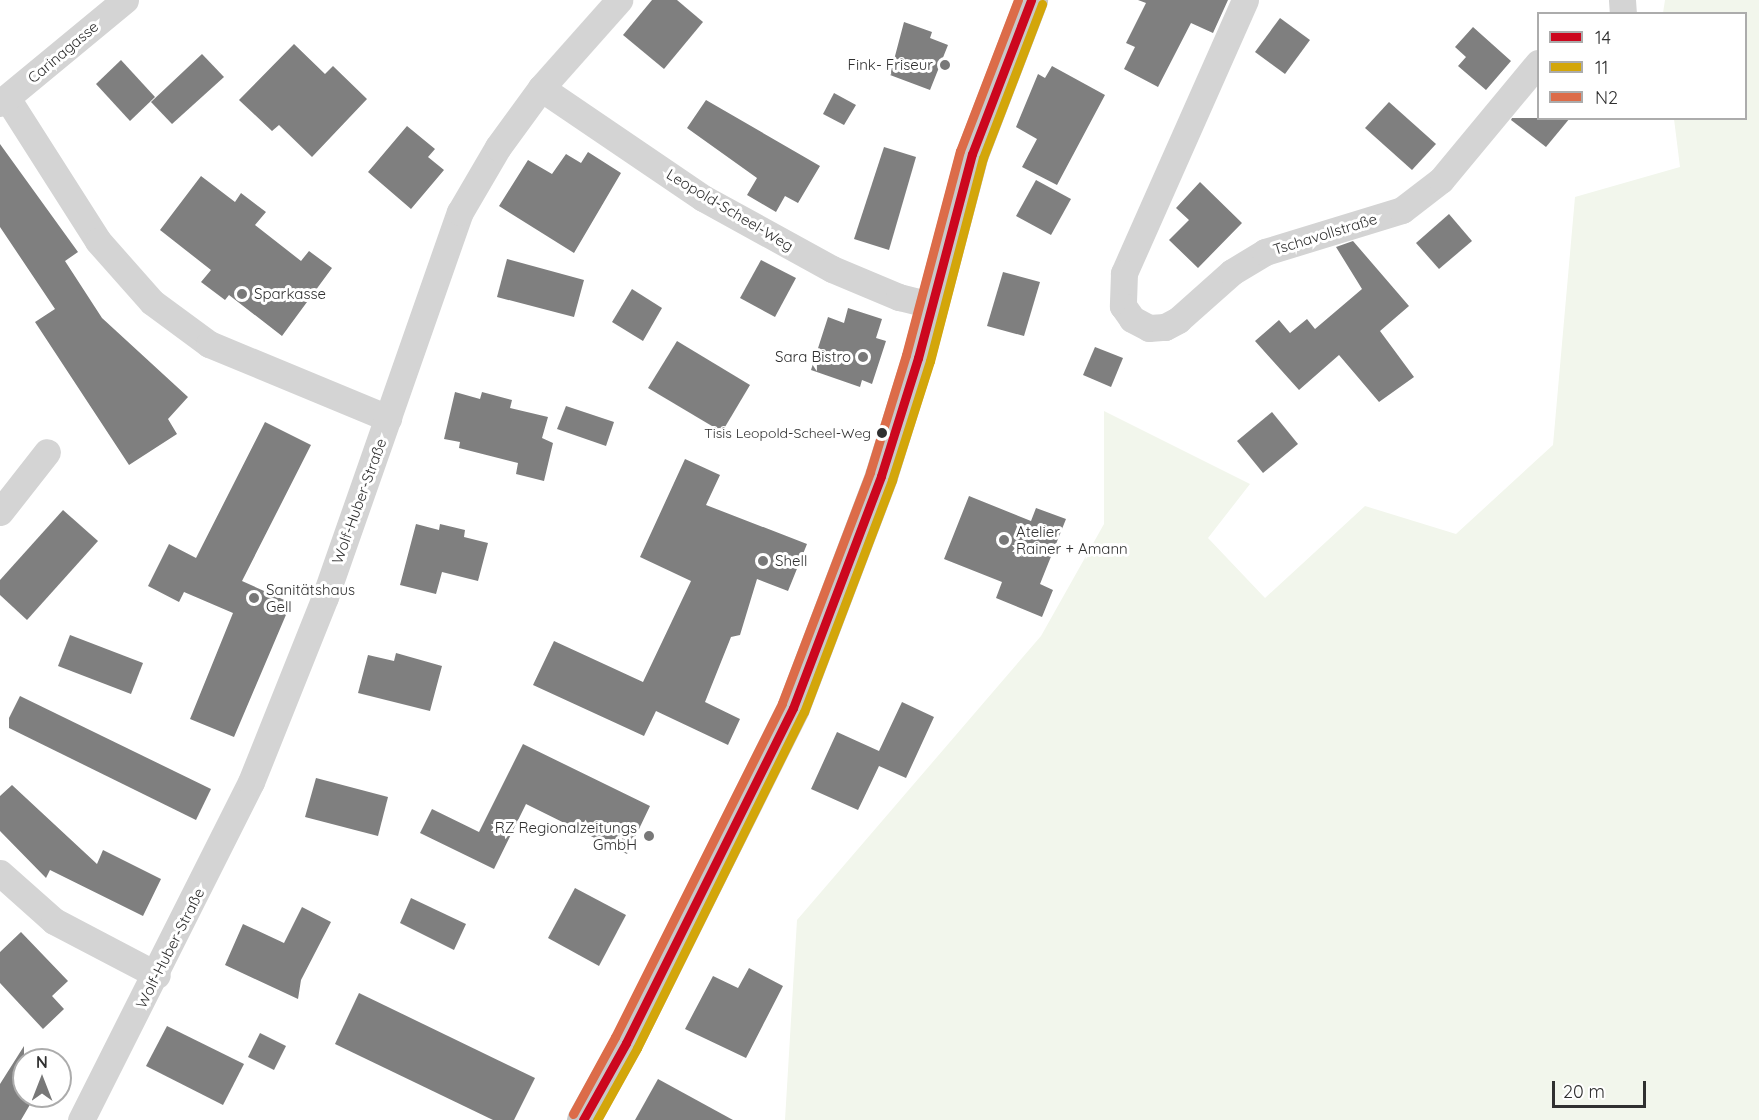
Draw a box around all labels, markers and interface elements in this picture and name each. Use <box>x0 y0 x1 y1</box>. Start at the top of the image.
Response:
legend <box>1537 12 1747 120</box>
street label: Carinagasse <box>24 17 102 87</box>
text: 14 <box>1595 26 1611 49</box>
place label: Fink- Friseur <box>848 56 933 74</box>
text: 11 <box>1595 56 1608 79</box>
marker: Fink- Friseur <box>938 58 952 72</box>
text: N2 <box>1595 86 1618 109</box>
street label: Leopold-Scheel-Weg <box>663 165 797 255</box>
street label: Tschavollstraße <box>1271 210 1379 258</box>
place label: Sparkasse <box>254 285 326 303</box>
marker: Sparkasse <box>235 287 249 301</box>
place label: Sara Bistro <box>775 348 851 366</box>
marker: Sara Bistro <box>856 350 870 364</box>
place label: Tisis Leopold-Scheel-Weg <box>704 425 871 441</box>
marker: Tisis Leopold-Scheel-Weg <box>876 427 888 439</box>
street label: Wolf-Huber-Straße <box>328 436 390 566</box>
place label: Atelier Rainer + Amann <box>1016 522 1128 557</box>
marker: Atelier Rainer + Amann <box>997 533 1011 547</box>
place label: Shell <box>775 552 807 570</box>
marker: Shell <box>756 554 770 568</box>
place label: Sanitätshaus Gell <box>266 580 355 615</box>
marker: Sanitätshaus Gell <box>247 591 261 605</box>
place label: RZ Regionalzeitungs GmbH <box>495 818 637 853</box>
marker: RZ Regionalzeitungs GmbH <box>642 829 656 843</box>
street label: Wolf-Huber-Straße <box>132 885 208 1011</box>
north arrow <box>12 1048 72 1108</box>
text: N <box>36 1052 48 1072</box>
scale bar <box>1555 1069 1650 1107</box>
text: 20 m <box>1563 1080 1605 1103</box>

